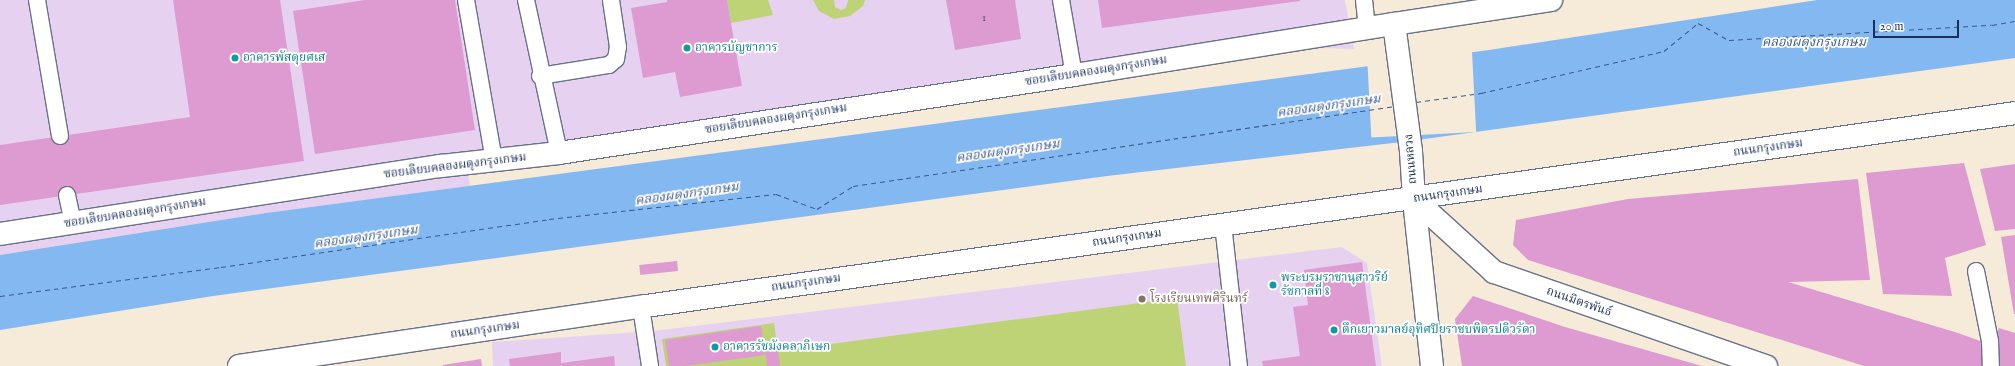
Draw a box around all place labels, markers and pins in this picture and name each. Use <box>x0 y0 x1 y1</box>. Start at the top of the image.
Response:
place label: อาคารบัญชาการ <box>695 41 777 55</box>
marker: อาคารบัญชาการ <box>682 43 692 53</box>
place label: อาคารพัสดุยศเส <box>243 51 325 65</box>
marker: อาคารพัสดุยศเส <box>230 53 240 63</box>
place label: พระบรมราชานุสาวรีย์ รัชกาลที่ 8 <box>1281 271 1388 299</box>
marker: พระบรมราชานุสาวรีย์ รัชกาลที่ 8 <box>1268 280 1278 290</box>
place label: โรงเรียนเทพศิรินทร์ <box>1150 292 1248 306</box>
marker: โรงเรียนเทพศิรินทร์ <box>1137 294 1147 304</box>
place label: ตึกเยาวมาลย์อุทิศปิยราชบพิตรปดิวรัดา <box>1342 323 1535 337</box>
marker: ตึกเยาวมาลย์อุทิศปิยราชบพิตรปดิวรัดา <box>1329 325 1339 335</box>
place label: อาคารรัชมังคลาภิเษก <box>723 340 830 354</box>
marker: อาคารรัชมังคลาภิเษก <box>710 342 720 352</box>

